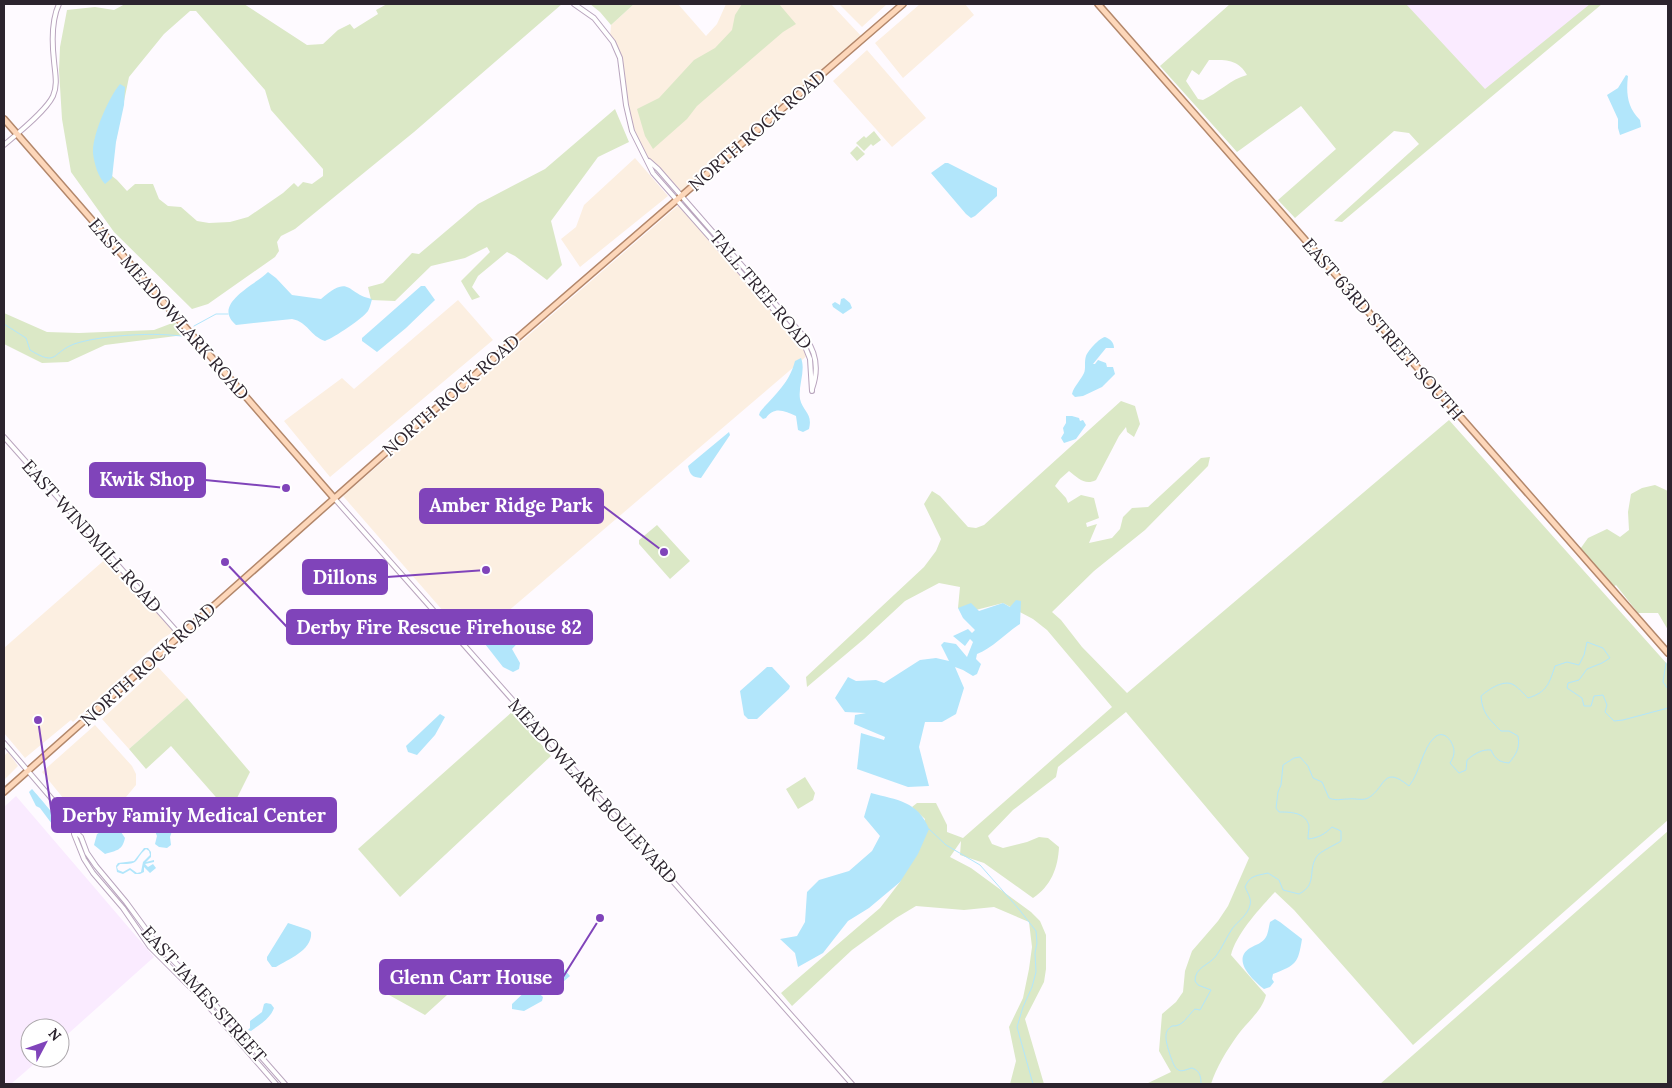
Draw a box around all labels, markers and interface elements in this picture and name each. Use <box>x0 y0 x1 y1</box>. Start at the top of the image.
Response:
street label: NORTH ROCK ROAD <box>684 64 830 196</box>
street label: EAST MEADOWLARK ROAD <box>84 213 254 405</box>
street label: TALL TREE ROAD <box>705 226 817 354</box>
street label: EAST 63RD STREET SOUTH <box>1298 233 1468 425</box>
street label: NORTH ROCK ROAD <box>378 329 524 461</box>
street label: EAST WINDMILL ROAD <box>17 455 167 617</box>
callout: Kwik Shop <box>90 463 205 497</box>
text: Kwik Shop <box>99 467 195 491</box>
callout: Amber Ridge Park <box>420 489 603 523</box>
text: Amber Ridge Park <box>429 493 593 517</box>
callout: Dillons <box>303 560 387 594</box>
text: Dillons <box>313 565 377 589</box>
street label: NORTH ROCK ROAD <box>75 597 221 731</box>
callout: Derby Fire Rescue Firehouse 82 <box>287 610 592 644</box>
text: Derby Fire Rescue Firehouse 82 <box>296 615 582 639</box>
street label: MEADOWLARK BOULEVARD <box>503 693 683 889</box>
callout: Derby Family Medical Center <box>52 798 336 832</box>
text: Derby Family Medical Center <box>62 803 326 827</box>
street label: EAST JAMES STREET <box>137 921 272 1067</box>
callout: Glenn Carr House <box>380 960 563 994</box>
text: Glenn Carr House <box>390 965 552 989</box>
north arrow <box>20 1018 70 1068</box>
text: N <box>44 1024 65 1045</box>

